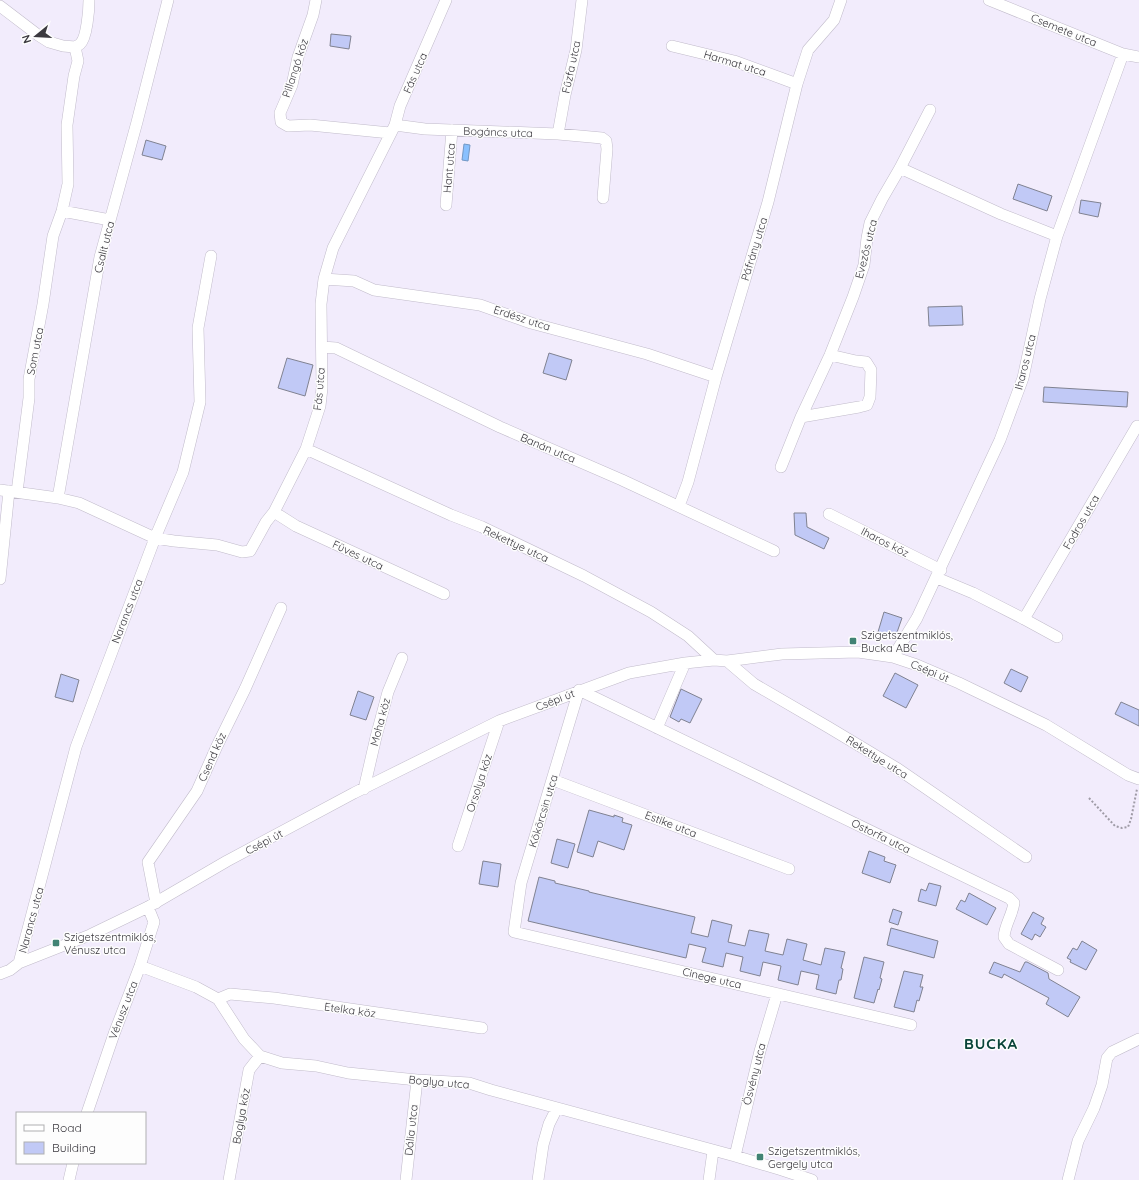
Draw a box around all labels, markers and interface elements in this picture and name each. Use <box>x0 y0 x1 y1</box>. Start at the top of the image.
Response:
street label: Csemete utca <box>1029 10 1099 50</box>
north arrow <box>16 16 56 56</box>
text: N <box>19 33 34 45</box>
street label: Pillangó köz <box>279 37 311 99</box>
street label: Fűzfa utca <box>559 39 583 95</box>
street label: Harmat utca <box>702 47 768 79</box>
street label: Fás utca <box>400 50 430 96</box>
street label: Bogáncs utca <box>463 124 533 140</box>
street label: Hant utca <box>440 142 458 194</box>
street label: Páfrány utca <box>738 216 770 282</box>
street label: Evezős utca <box>852 218 880 280</box>
street label: Csalit utca <box>91 220 117 274</box>
street label: Erdész utca <box>492 302 552 334</box>
street label: Som utca <box>24 326 46 376</box>
street label: Iharos utca <box>1011 333 1039 391</box>
street label: Fás utca <box>310 367 328 411</box>
street label: Banán utca <box>518 430 578 466</box>
street label: Fodros utca <box>1060 492 1102 552</box>
street label: Rekettye utca <box>481 523 551 565</box>
street label: Iharos köz <box>859 524 911 560</box>
street label: Füves utca <box>330 537 386 573</box>
street label: Narancs utca <box>108 577 146 645</box>
place label: Szigetszentmiklós, Bucka ABC <box>861 628 953 655</box>
marker: Szigetszentmiklós, Bucka ABC <box>848 636 858 646</box>
street label: Csépi út <box>909 657 952 685</box>
street label: Csépi út <box>534 686 577 714</box>
street label: Moha köz <box>367 696 393 748</box>
street label: Csend köz <box>195 730 229 784</box>
street label: Rekettye utca <box>843 732 911 782</box>
street label: Orsolya köz <box>463 752 495 814</box>
street label: Kökörcsin utca <box>525 773 561 849</box>
street label: Estike utca <box>643 808 699 840</box>
street label: Ostorfa utca <box>849 816 913 856</box>
street label: Csépi út <box>243 826 285 858</box>
street label: Narancs utca <box>15 885 47 955</box>
place label: Szigetszentmiklós, Vénusz utca <box>64 930 156 957</box>
marker: Szigetszentmiklós, Vénusz utca <box>51 938 61 948</box>
street label: Cinege utca <box>681 964 743 992</box>
street label: Vénusz utca <box>105 979 141 1041</box>
street label: Etelka köz <box>323 999 377 1021</box>
district label: BUCKA <box>964 1034 1018 1053</box>
street label: Ösvény utca <box>740 1042 768 1106</box>
street label: Boglya utca <box>408 1072 470 1092</box>
street label: Boglya köz <box>229 1087 253 1145</box>
street label: Dália utca <box>401 1104 421 1156</box>
legend <box>16 1112 146 1164</box>
text: Road <box>52 1120 82 1135</box>
text: Building <box>52 1140 96 1155</box>
place label: Szigetszentmiklós, Gergely utca <box>768 1144 860 1171</box>
marker: Szigetszentmiklós, Gergely utca <box>755 1152 765 1162</box>

